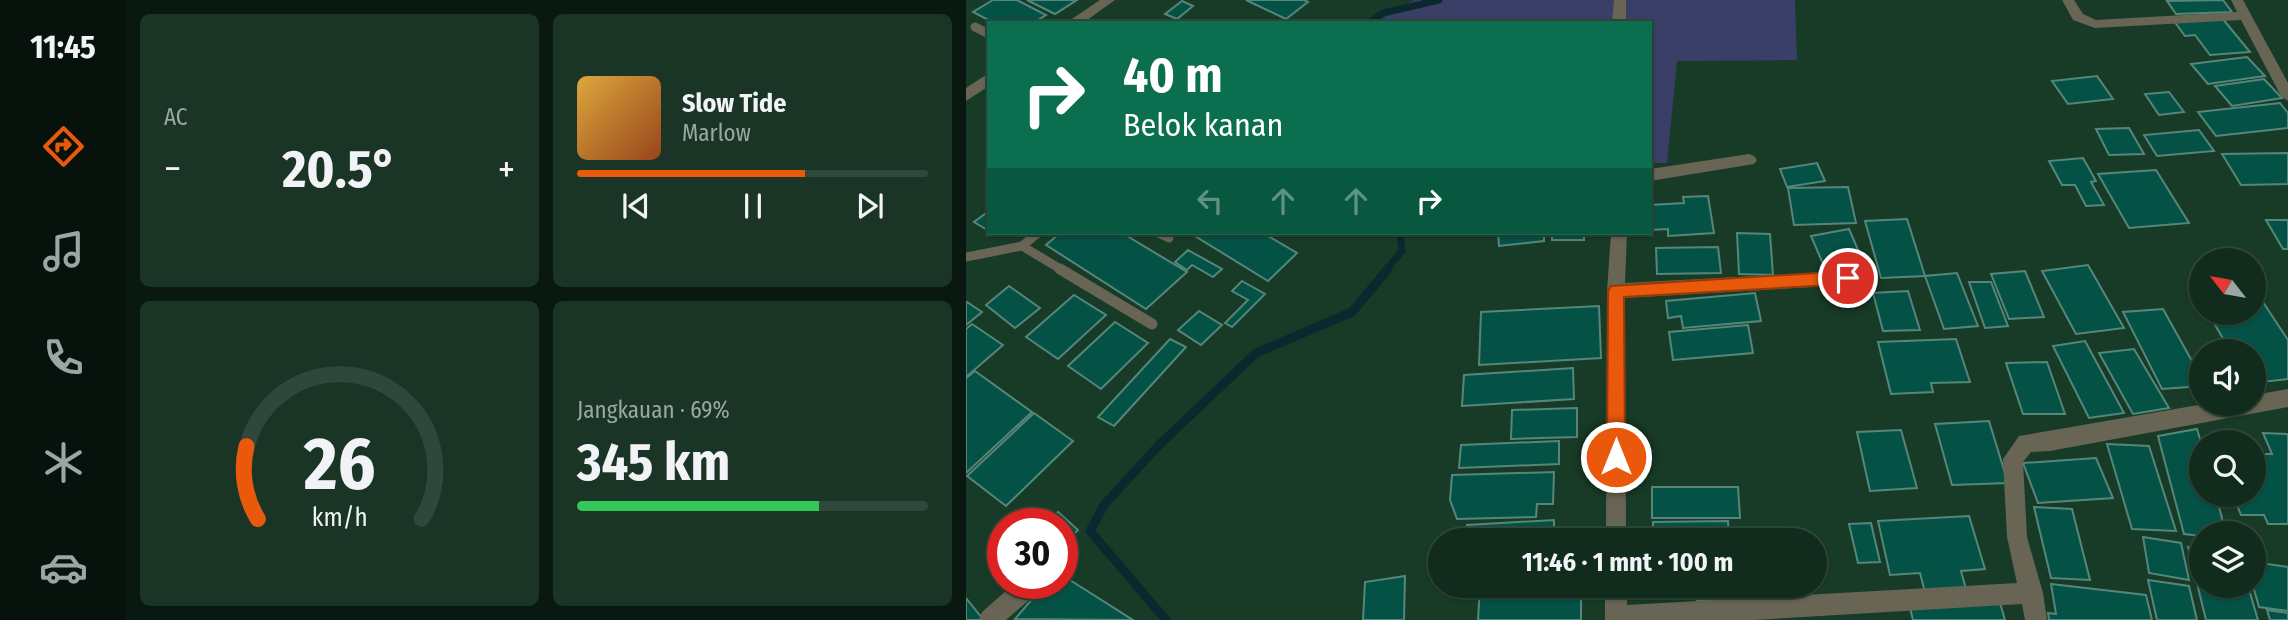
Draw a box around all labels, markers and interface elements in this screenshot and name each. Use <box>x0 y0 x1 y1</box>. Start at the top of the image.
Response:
text: 11:45 <box>30 28 96 66</box>
text: 40 m <box>1123 46 1223 105</box>
icon: right <box>1008 49 1099 140</box>
text: Slow Tide <box>682 88 786 119</box>
text: AC <box>164 103 188 131</box>
text: Belok kanan <box>1123 106 1283 144</box>
text: Marlow <box>682 119 751 147</box>
icon: directions <box>39 122 88 171</box>
text: 20.5° <box>282 138 397 201</box>
text: − <box>164 146 181 192</box>
text: + <box>498 146 515 192</box>
icon: left <box>1191 182 1229 220</box>
icon: ahead <box>1264 182 1302 220</box>
icon: ahead <box>1337 182 1375 220</box>
icon: right <box>1410 182 1448 220</box>
icon: previous <box>617 187 655 225</box>
icon: pause <box>734 187 772 225</box>
icon: next <box>851 187 889 225</box>
icon: music <box>39 227 88 276</box>
pin <box>1818 248 1878 308</box>
north arrow <box>2189 248 2266 326</box>
map controls <box>2189 248 2266 598</box>
icon: arrive <box>1829 259 1867 297</box>
icon: phone <box>39 333 88 382</box>
button: sound <box>2189 339 2266 416</box>
text: Jangkauan · 69% <box>577 396 730 424</box>
position arrow <box>1579 420 1653 494</box>
text: 26 <box>303 422 375 509</box>
button: search <box>2189 430 2266 507</box>
text: 345 km <box>577 431 730 494</box>
icon: climate <box>39 438 88 487</box>
text: km/h <box>312 503 367 533</box>
speed limit sign: 30 <box>987 508 1078 599</box>
button: layers <box>2189 521 2266 598</box>
icon: car <box>39 543 88 592</box>
text: 11:46 · 1 mnt · 100 m <box>1522 547 1733 578</box>

